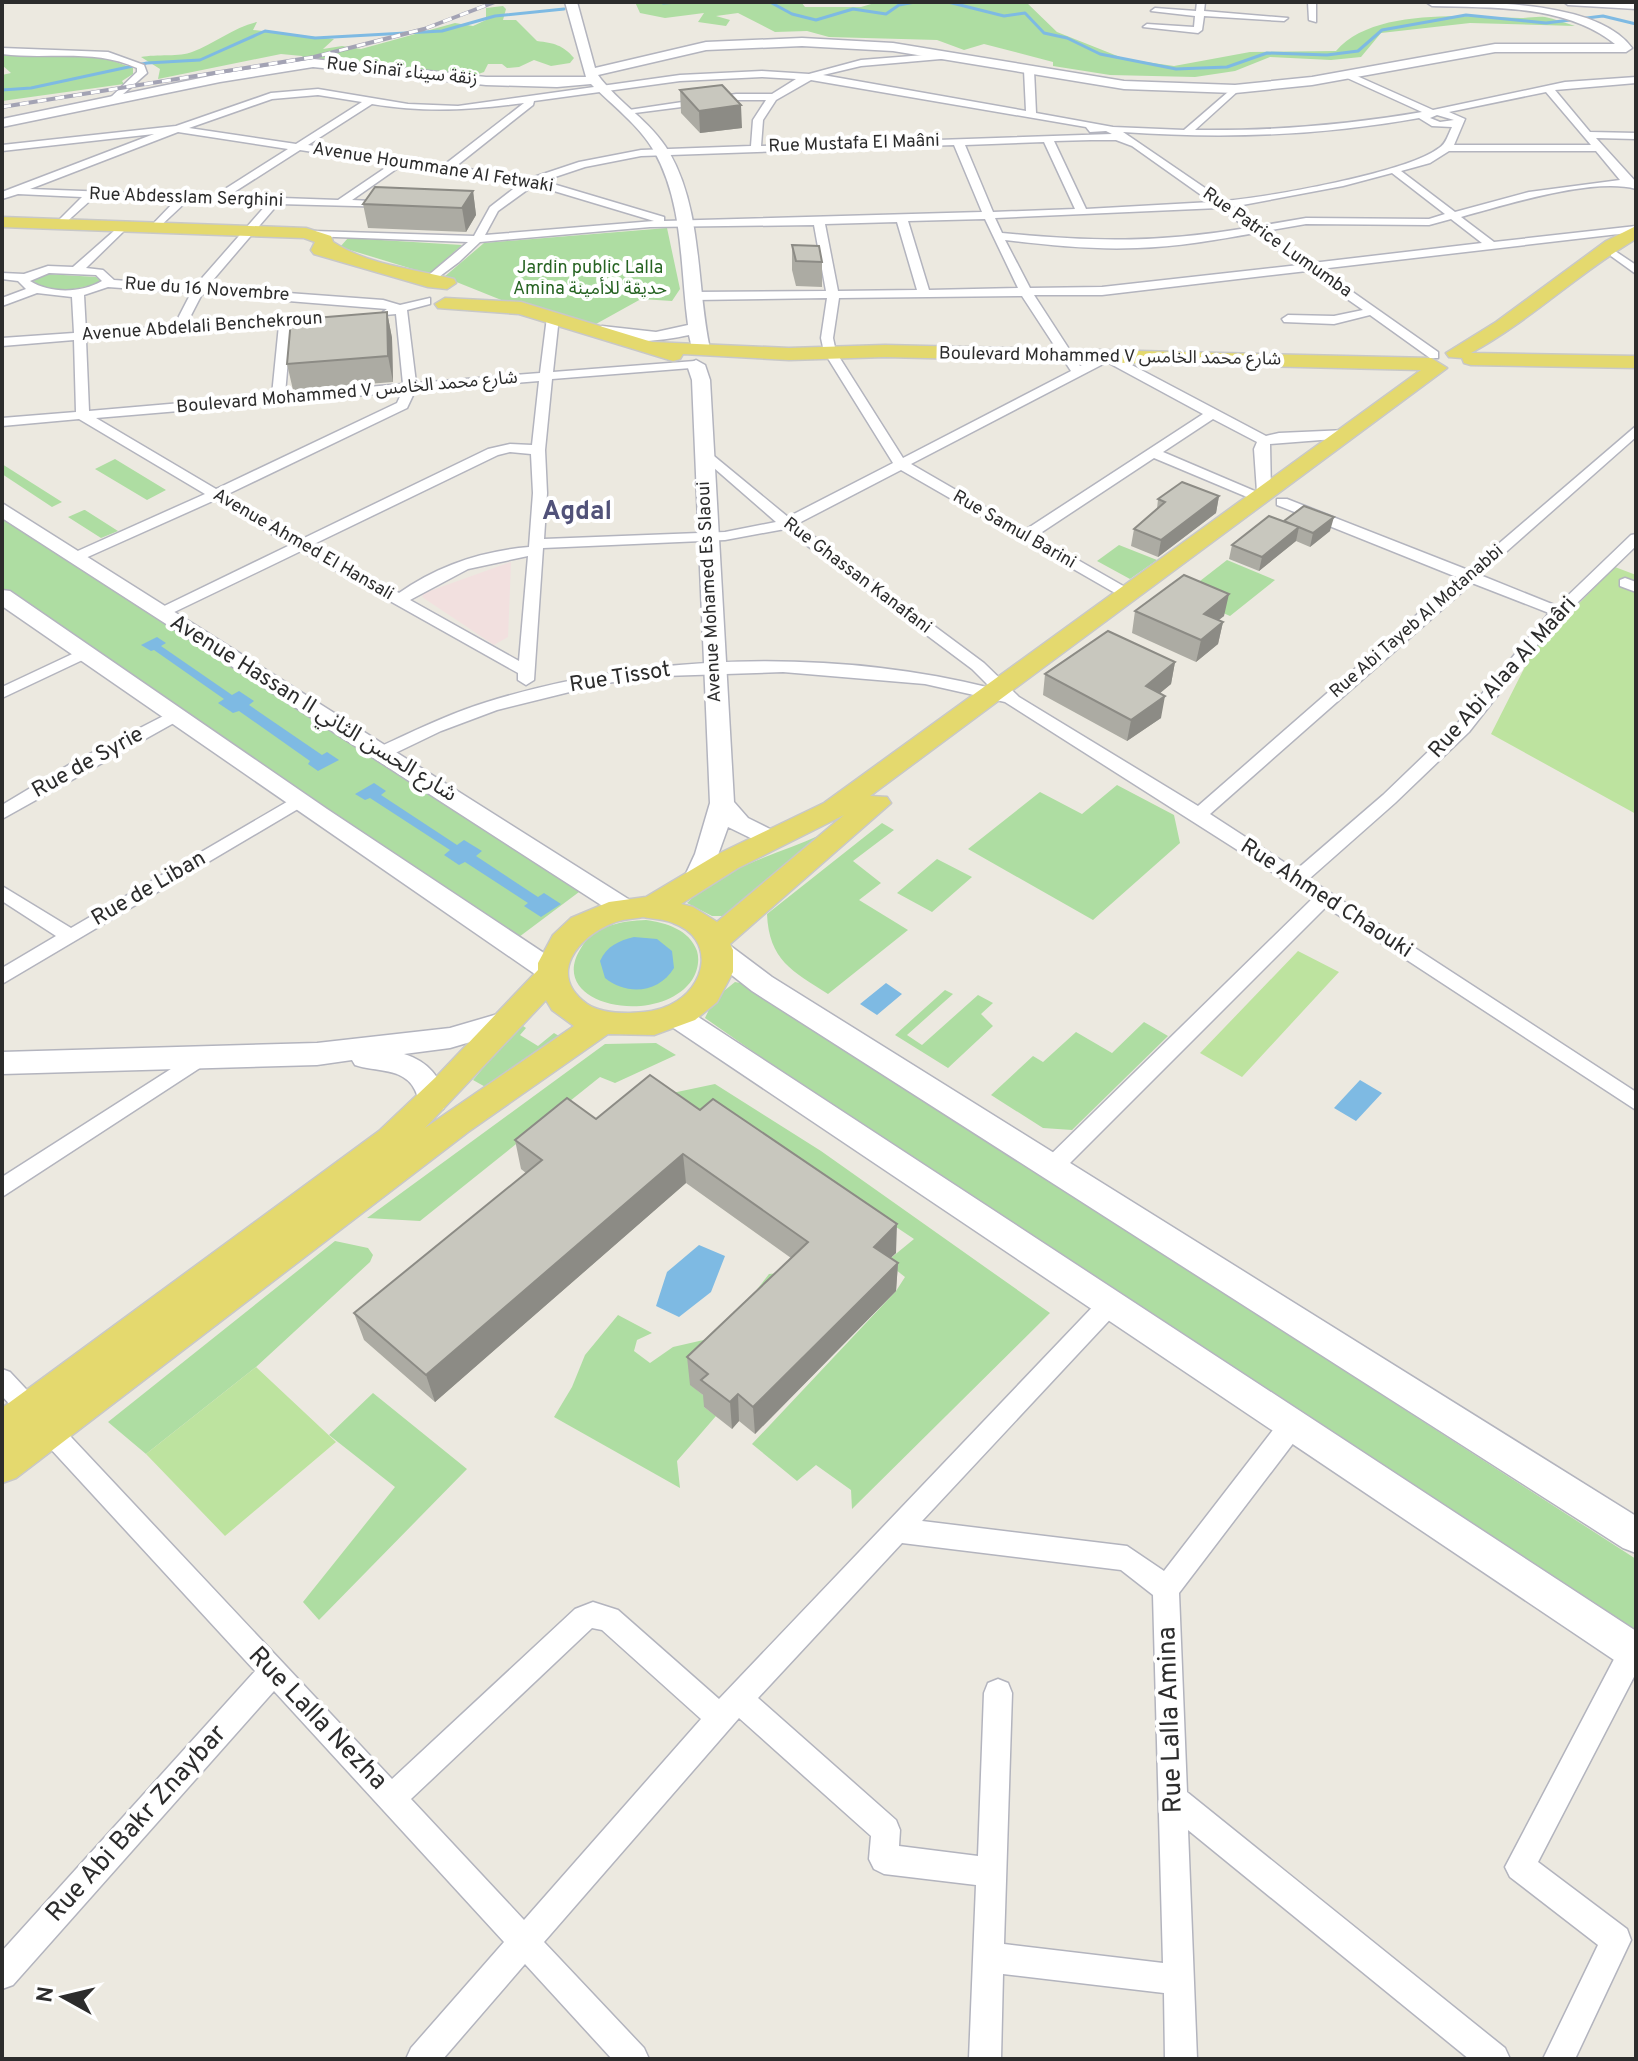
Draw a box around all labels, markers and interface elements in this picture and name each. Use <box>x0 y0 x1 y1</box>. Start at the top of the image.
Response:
street label: Rue Sinaï زنقة سيناء <box>325 53 479 91</box>
street label: Rue Mustafa El Maâni <box>768 130 940 158</box>
street label: Avenue Hoummane Al Fetwaki <box>311 138 555 198</box>
street label: Rue Abdesslam Serghini <box>88 183 284 213</box>
street label: Rue Patrice Lumumba <box>1198 183 1356 303</box>
park label: Jardin public Lalla Amina حديقة للاأمينة <box>513 257 667 301</box>
street label: Rue du 16 Novembre <box>124 273 290 307</box>
street label: Avenue Abdelali Benchekroun <box>81 307 323 347</box>
street label: Boulevard Mohammed V شارع محمد الخامس <box>939 343 1281 372</box>
street label: Boulevard Mohammed V شارع محمد الخامس <box>175 367 519 420</box>
street label: Avenue Mohamed Es Slaoui <box>693 481 727 703</box>
street label: Avenue Ahmed El Hansali <box>209 484 397 606</box>
street label: Rue Samul Barini <box>948 485 1080 575</box>
district label: Agdal <box>542 496 612 529</box>
street label: Rue Ghassan Kanafani <box>778 513 936 639</box>
street label: Rue Abi Tayeb Al Motanabbi <box>1325 540 1509 704</box>
street label: Rue Abi Alaa Al Maâri <box>1423 592 1583 764</box>
street label: Avenue Hassan II شارع الحسن الثاني <box>164 609 461 810</box>
street label: Rue Tissot <box>568 657 672 699</box>
street label: Rue de Syrie <box>27 721 149 805</box>
street label: Rue Ahmed Chaouki <box>1235 833 1417 965</box>
street label: Rue de Liban <box>87 845 211 933</box>
street label: Rue Lalla Amina <box>1151 1626 1191 1814</box>
street label: Rue Lalla Nezha <box>240 1640 394 1798</box>
street label: Rue Abi Bakr Znaybar <box>39 1718 235 1930</box>
north arrow <box>24 1957 104 2037</box>
text: N <box>32 1985 61 2004</box>

